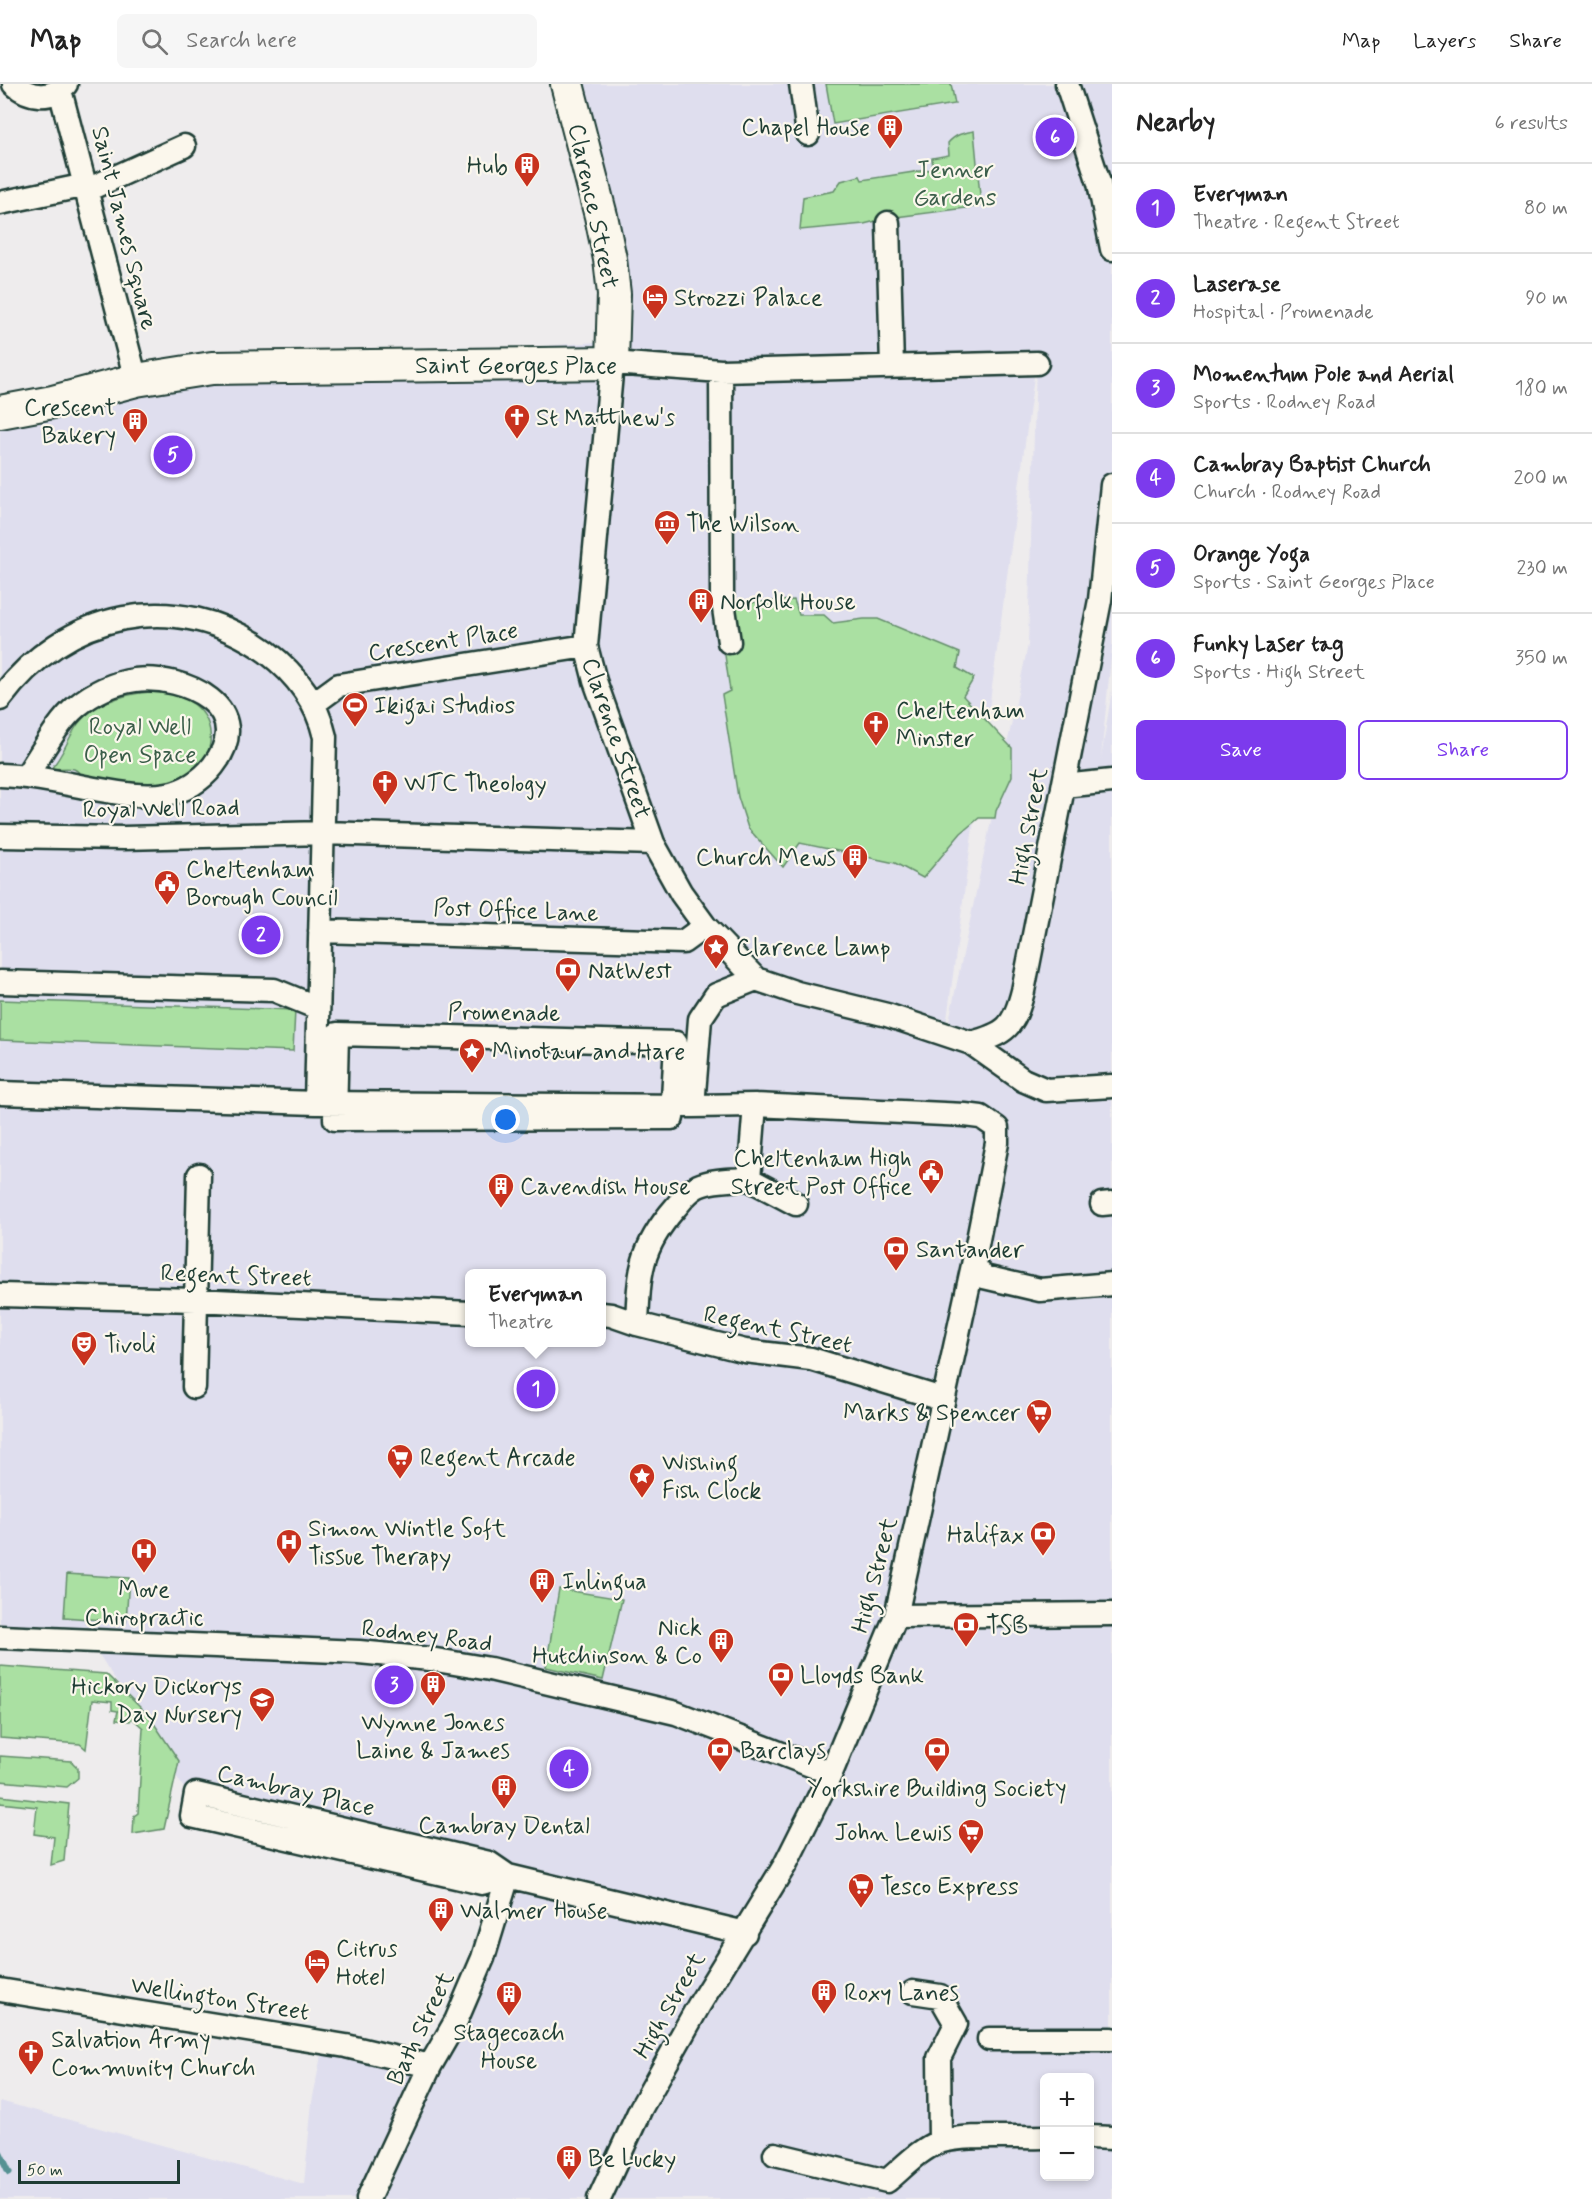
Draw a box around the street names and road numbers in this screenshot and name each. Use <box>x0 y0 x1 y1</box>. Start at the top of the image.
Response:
street label: Clarence Street <box>560 121 625 292</box>
street label: Saint James Square <box>83 123 164 333</box>
street label: Saint Georges Place <box>415 351 617 384</box>
street label: Crescent Place <box>366 615 520 670</box>
street label: Clarence Street <box>574 654 658 823</box>
street label: High Street <box>1003 765 1059 888</box>
street label: Royal Well Road <box>82 793 240 826</box>
street label: Post Office Lane <box>433 893 599 930</box>
street label: Promenade <box>447 997 561 1030</box>
street label: Regent Street <box>160 1258 312 1298</box>
street label: Regent Street <box>700 1300 855 1364</box>
street label: High Street <box>845 1514 909 1637</box>
street label: Rodney Road <box>360 1613 494 1660</box>
street label: Cambray Place <box>214 1758 378 1825</box>
street label: High Street <box>627 1947 716 2066</box>
street label: Bath Street <box>380 1967 462 2091</box>
street label: Wellington Street <box>128 1970 311 2032</box>

